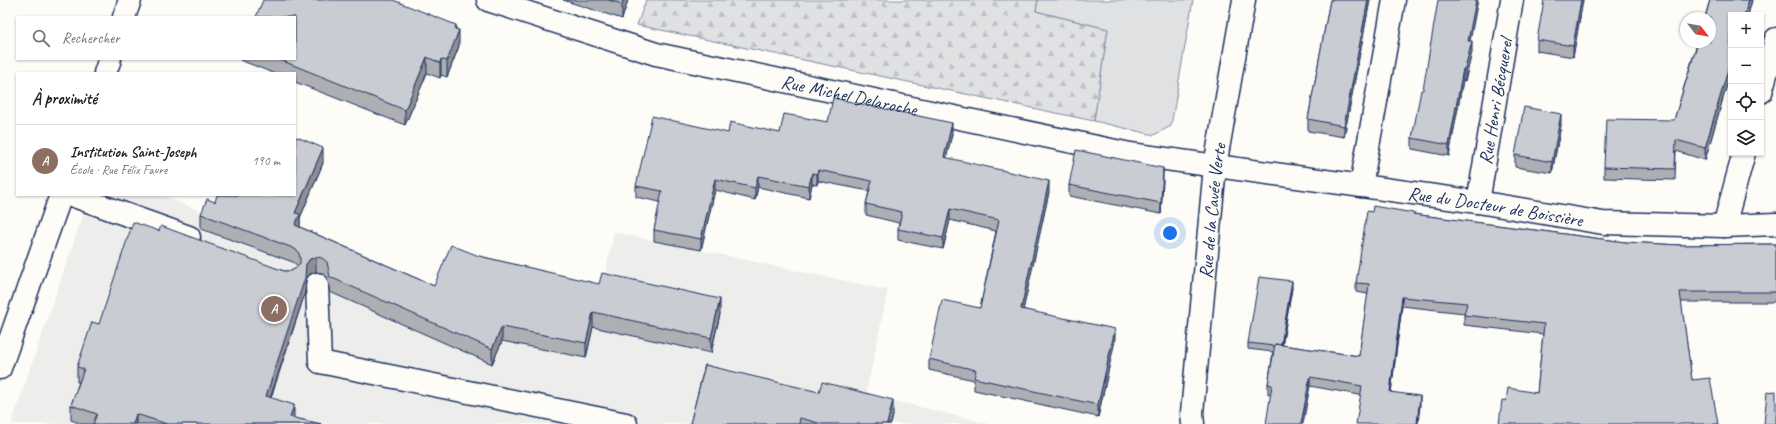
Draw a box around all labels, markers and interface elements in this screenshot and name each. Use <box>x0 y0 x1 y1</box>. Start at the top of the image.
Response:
north arrow <box>1680 12 1716 48</box>
map controls <box>1728 12 1764 156</box>
button: + <box>1728 12 1764 48</box>
search box <box>16 16 296 60</box>
icon: search <box>30 27 52 49</box>
text: Rechercher <box>62 29 120 48</box>
street label: Rue Henri Bécquerel <box>1474 33 1519 166</box>
button: − <box>1728 48 1764 84</box>
street label: Rue Michel Delaroche <box>779 70 921 122</box>
button: locate <box>1728 84 1764 120</box>
text: À proximité <box>32 88 97 109</box>
button: layers <box>1728 120 1764 156</box>
street label: Rue de la Cavée Verte <box>1194 140 1232 280</box>
text: Institution Saint-Joseph <box>70 143 197 162</box>
text: A <box>42 153 48 169</box>
text: 190 m <box>252 153 280 169</box>
text: École · Rue Félix Faure <box>70 162 167 178</box>
street label: Rue du Docteur de Boissière <box>1407 181 1586 233</box>
your location <box>1160 223 1180 243</box>
pin: A <box>261 294 287 324</box>

